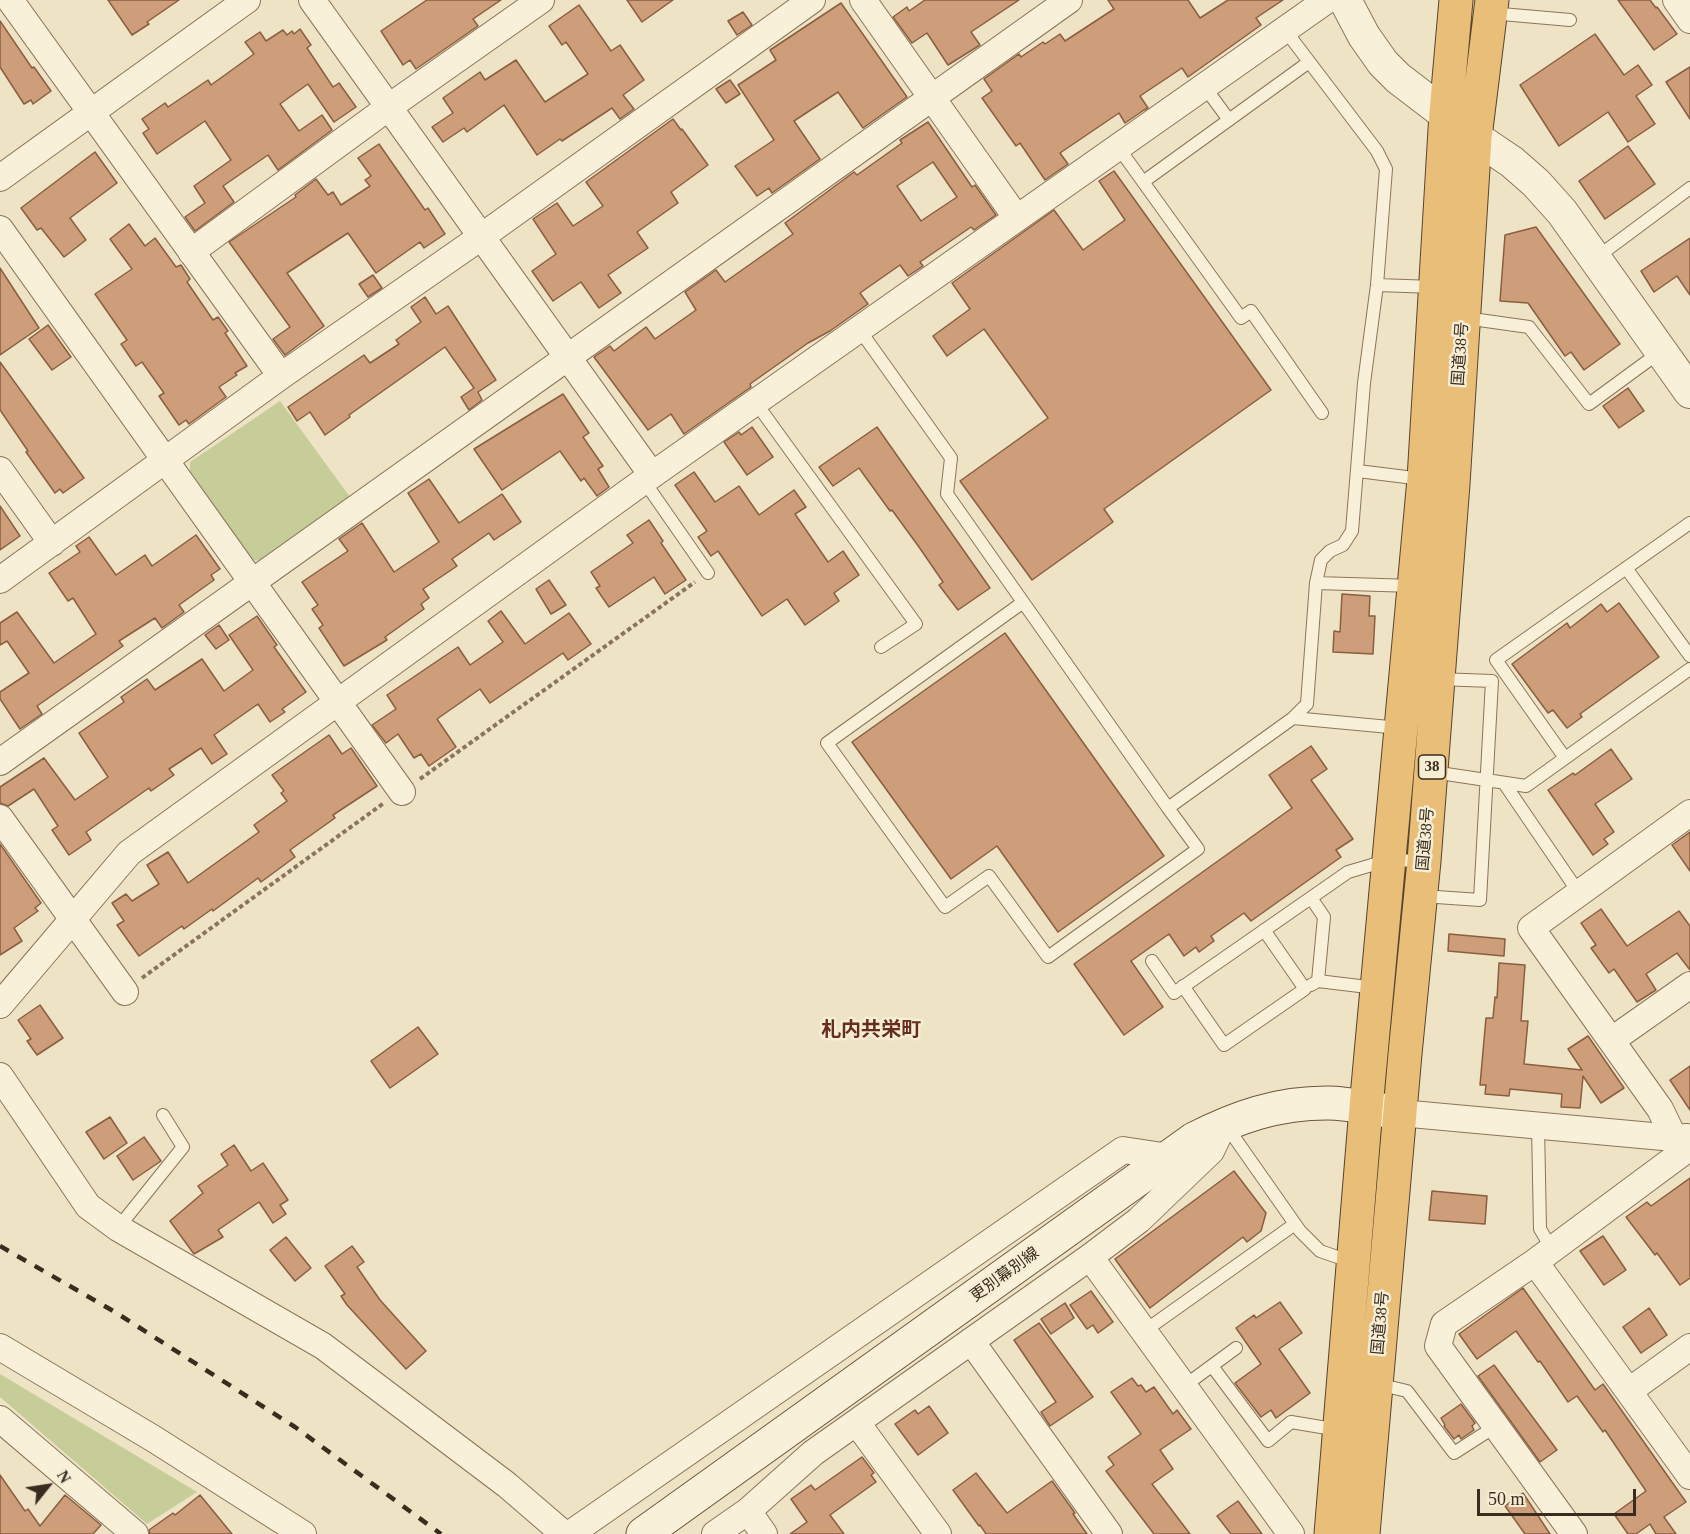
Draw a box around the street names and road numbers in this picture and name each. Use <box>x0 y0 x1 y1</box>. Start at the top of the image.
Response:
street label: 国道38号 <box>1449 321 1473 387</box>
road number: 38 <box>1418 755 1446 779</box>
street label: 国道38号 <box>1414 806 1438 872</box>
street label: 更別幕別線 <box>967 1244 1043 1306</box>
street label: 国道38号 <box>1369 1290 1393 1356</box>

